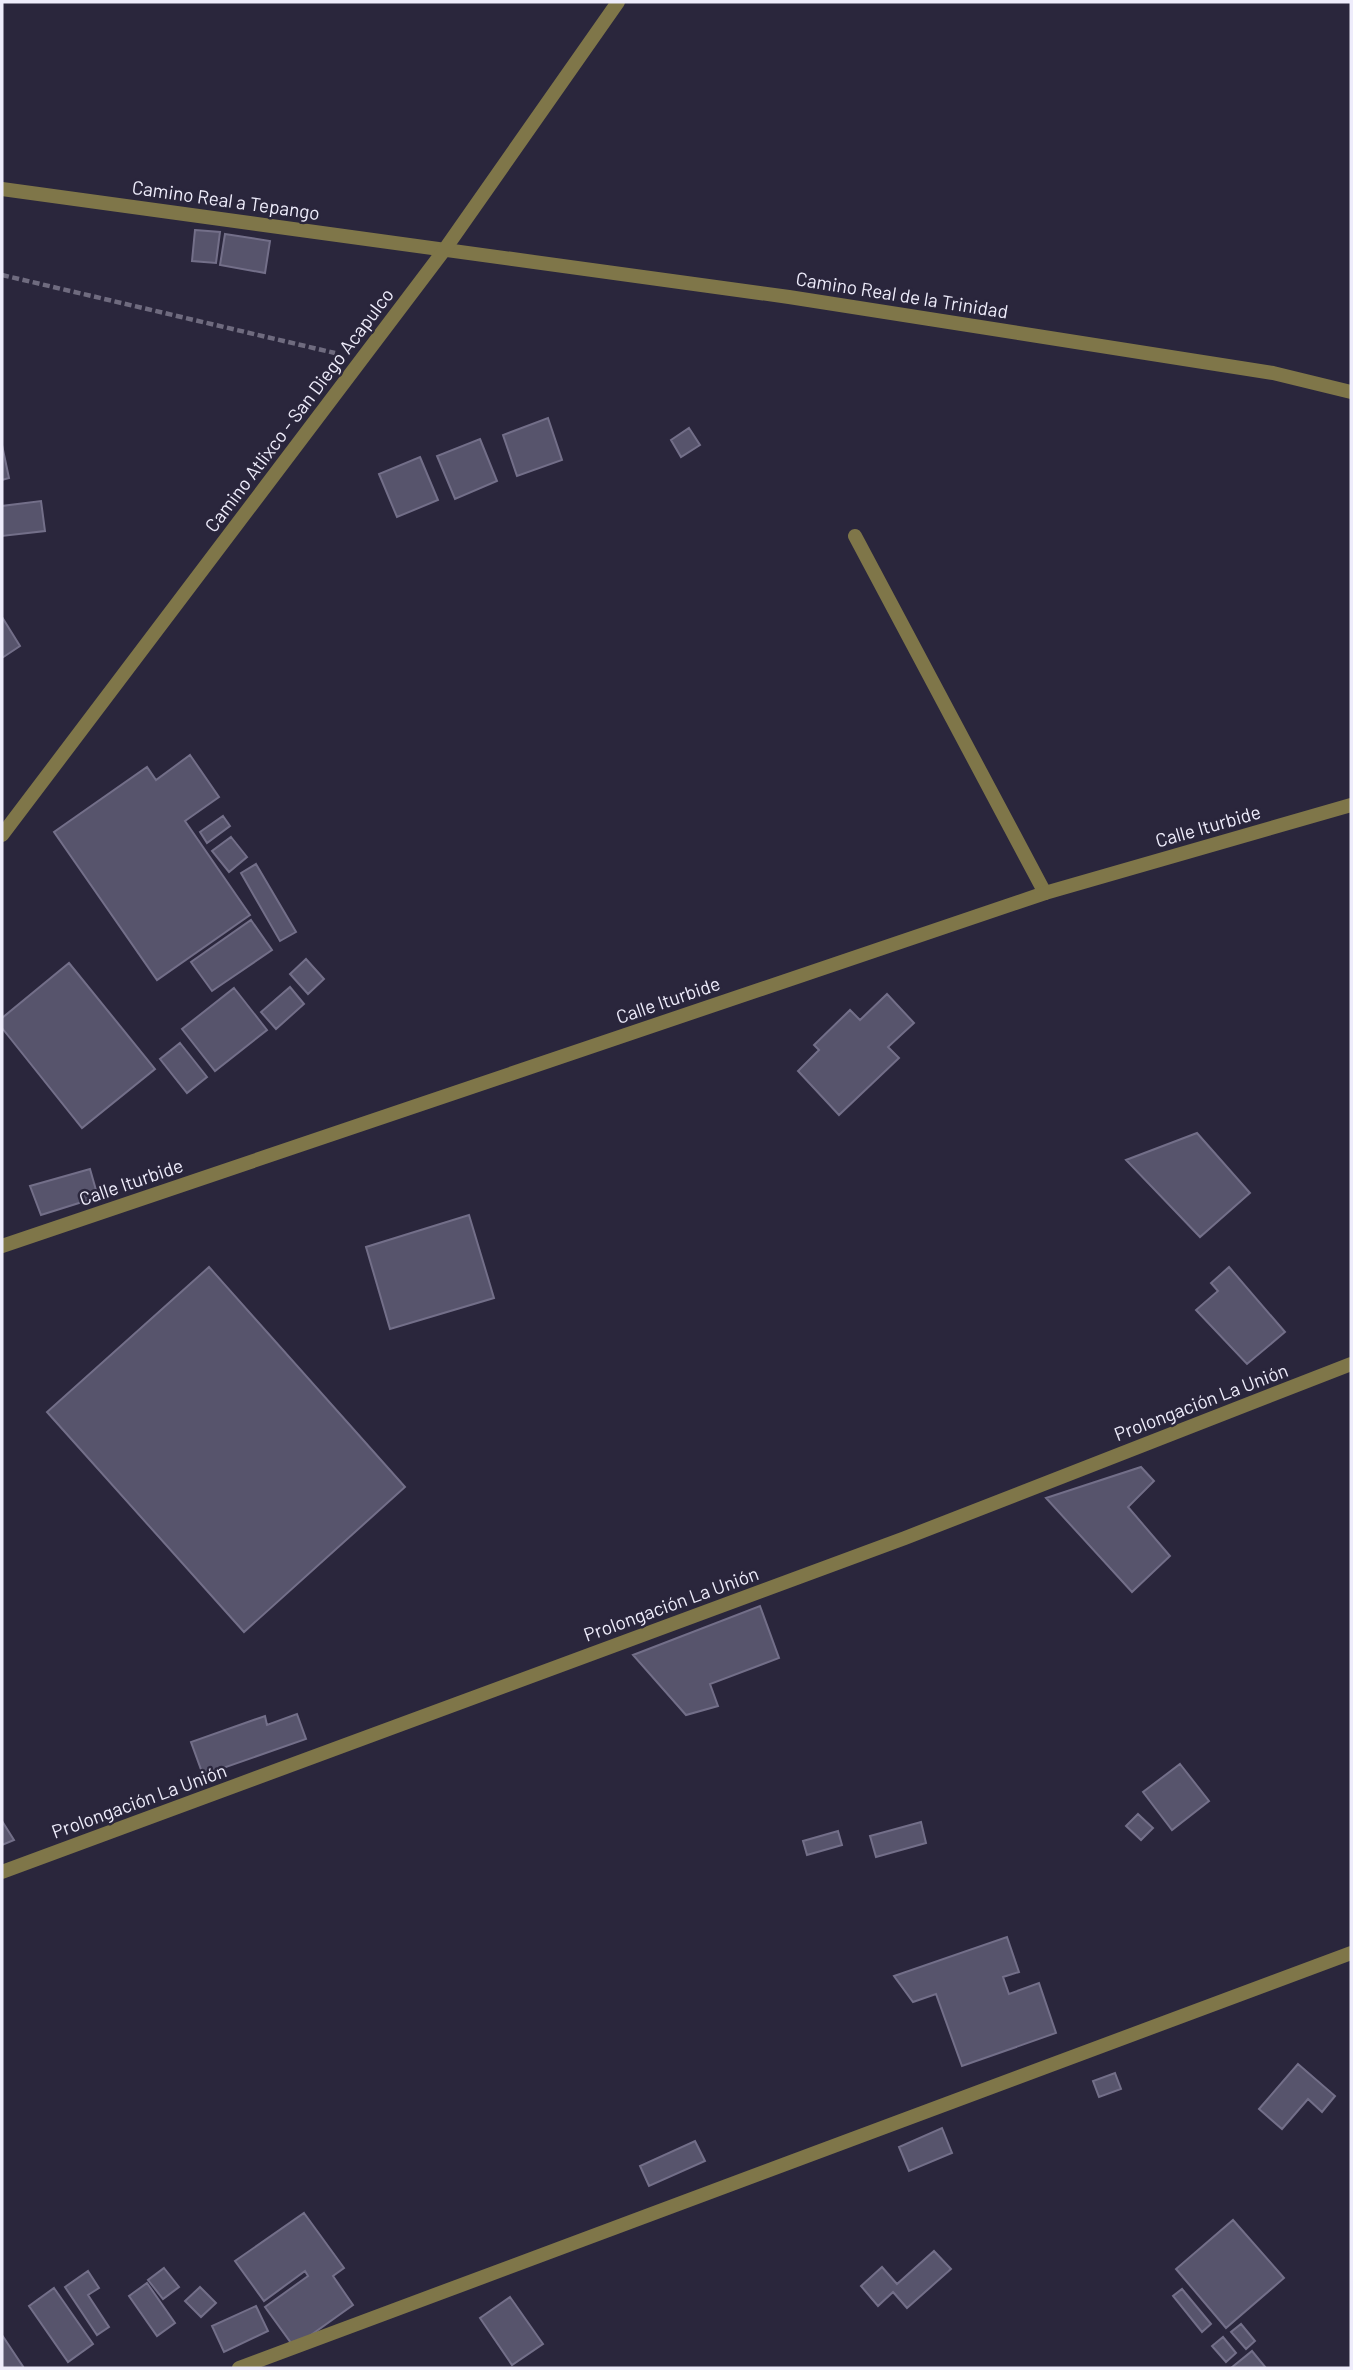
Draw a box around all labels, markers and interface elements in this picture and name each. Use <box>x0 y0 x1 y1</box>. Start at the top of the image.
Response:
street label: Camino Real a Tepango <box>131 175 321 224</box>
street label: Camino Real de la Trinidad <box>794 266 1010 323</box>
street label: Camino Atlixco - San Diego Acapulco <box>199 283 398 536</box>
street label: Calle Iturbide <box>1153 800 1263 852</box>
street label: Calle Iturbide <box>613 971 723 1028</box>
street label: Calle Iturbide <box>76 1153 186 1210</box>
street label: Prolongación La Unión <box>1111 1358 1291 1445</box>
street label: Prolongación La Unión <box>580 1561 761 1646</box>
street label: Prolongación La Unión <box>48 1758 229 1843</box>

